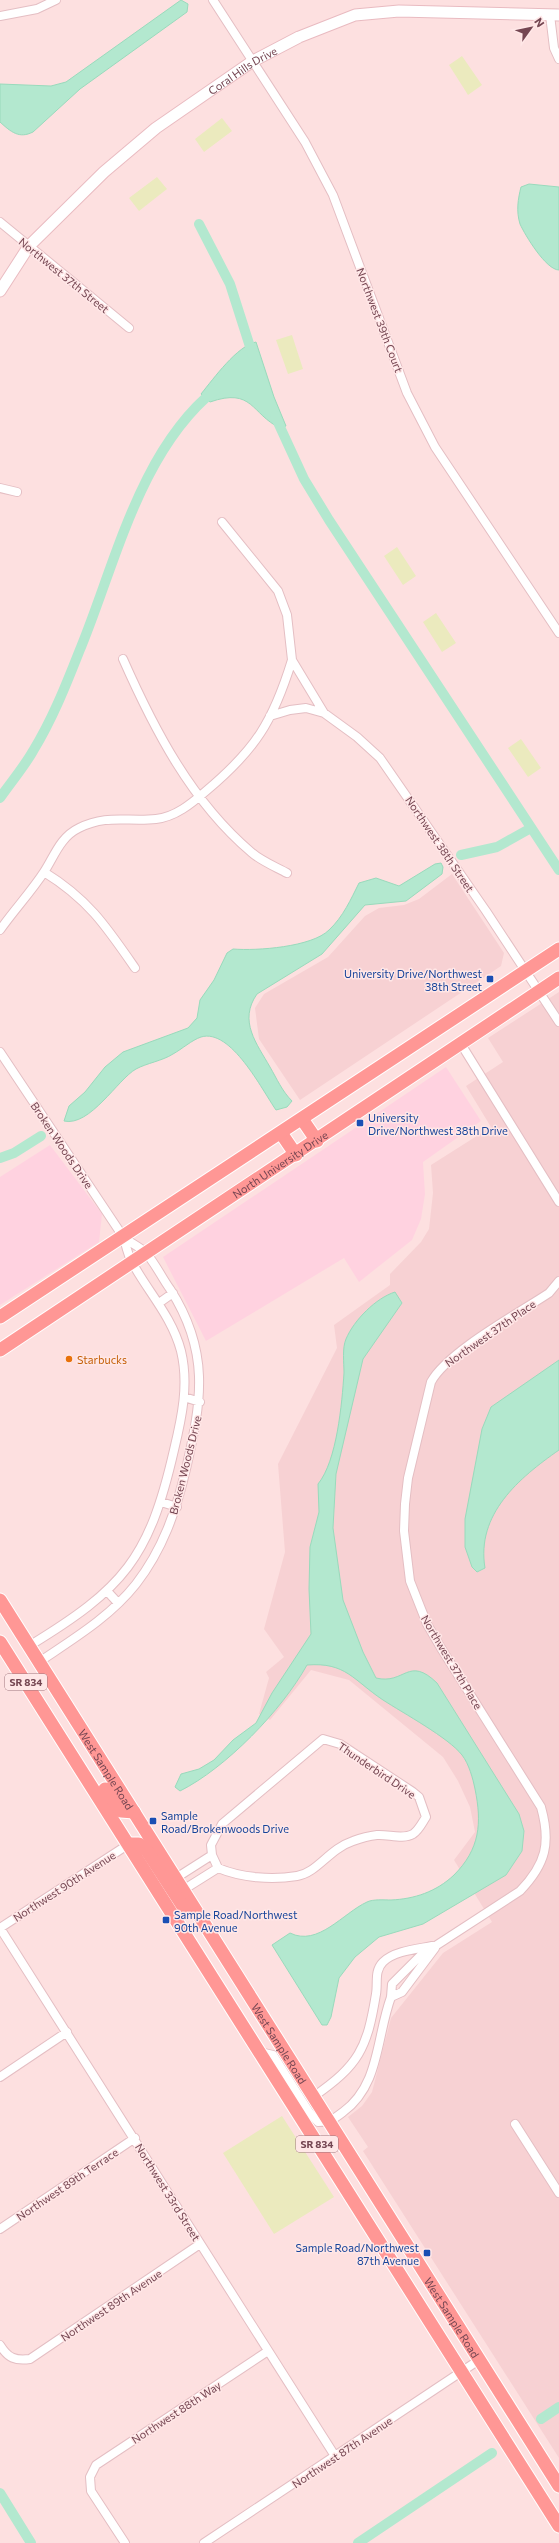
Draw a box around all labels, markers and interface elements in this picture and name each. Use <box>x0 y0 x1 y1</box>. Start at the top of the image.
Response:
north arrow <box>511 8 551 48</box>
text: N <box>532 15 548 29</box>
street label: Coral Hills Drive <box>205 43 279 97</box>
street label: Northwest 37th Street <box>16 235 112 316</box>
street label: Northwest 39th Court <box>354 266 406 375</box>
street label: Northwest 38th Street <box>403 794 477 895</box>
place label: University Drive/Northwest 38th Street <box>344 967 482 993</box>
marker: University Drive/Northwest 38th Street <box>485 974 495 984</box>
street label: Broken Woods Drive <box>28 1099 96 1191</box>
place label: University Drive/Northwest 38th Drive <box>368 1111 508 1137</box>
marker: University Drive/Northwest 38th Drive <box>355 1118 365 1128</box>
street label: North University Drive <box>230 1127 330 1200</box>
street label: Northwest 37th Place <box>442 1297 538 1369</box>
place label: Starbucks <box>77 1353 127 1366</box>
marker: Starbucks <box>64 1354 74 1364</box>
street label: Broken Woods Drive <box>166 1414 204 1516</box>
street label: Northwest 37th Place <box>419 1613 485 1712</box>
road number: SR 834 <box>5 1674 47 1690</box>
street label: West Sample Road <box>77 1726 137 1812</box>
street label: Thunderbird Drive <box>336 1739 418 1801</box>
place label: Sample Road/Brokenwoods Drive <box>161 1809 289 1835</box>
marker: Sample Road/Brokenwoods Drive <box>148 1816 158 1826</box>
street label: Northwest 90th Avenue <box>10 1848 118 1924</box>
place label: Sample Road/Northwest 90th Avenue <box>174 1908 298 1934</box>
marker: Sample Road/Northwest 90th Avenue <box>161 1915 171 1925</box>
street label: West Sample Road <box>249 2001 310 2086</box>
road number: SR 834 <box>296 2136 338 2152</box>
street label: Northwest 33rd Street <box>133 2141 204 2243</box>
street label: Northwest 89th Terrace <box>14 2145 121 2223</box>
place label: Sample Road/Northwest 87th Avenue <box>296 2241 419 2267</box>
marker: Sample Road/Northwest 87th Avenue <box>422 2248 432 2258</box>
street label: Northwest 89th Avenue <box>58 2266 164 2344</box>
street label: West Sample Road <box>422 2275 483 2360</box>
street label: Northwest 88th Way <box>129 2378 223 2446</box>
street label: Northwest 87th Avenue <box>289 2414 395 2490</box>

